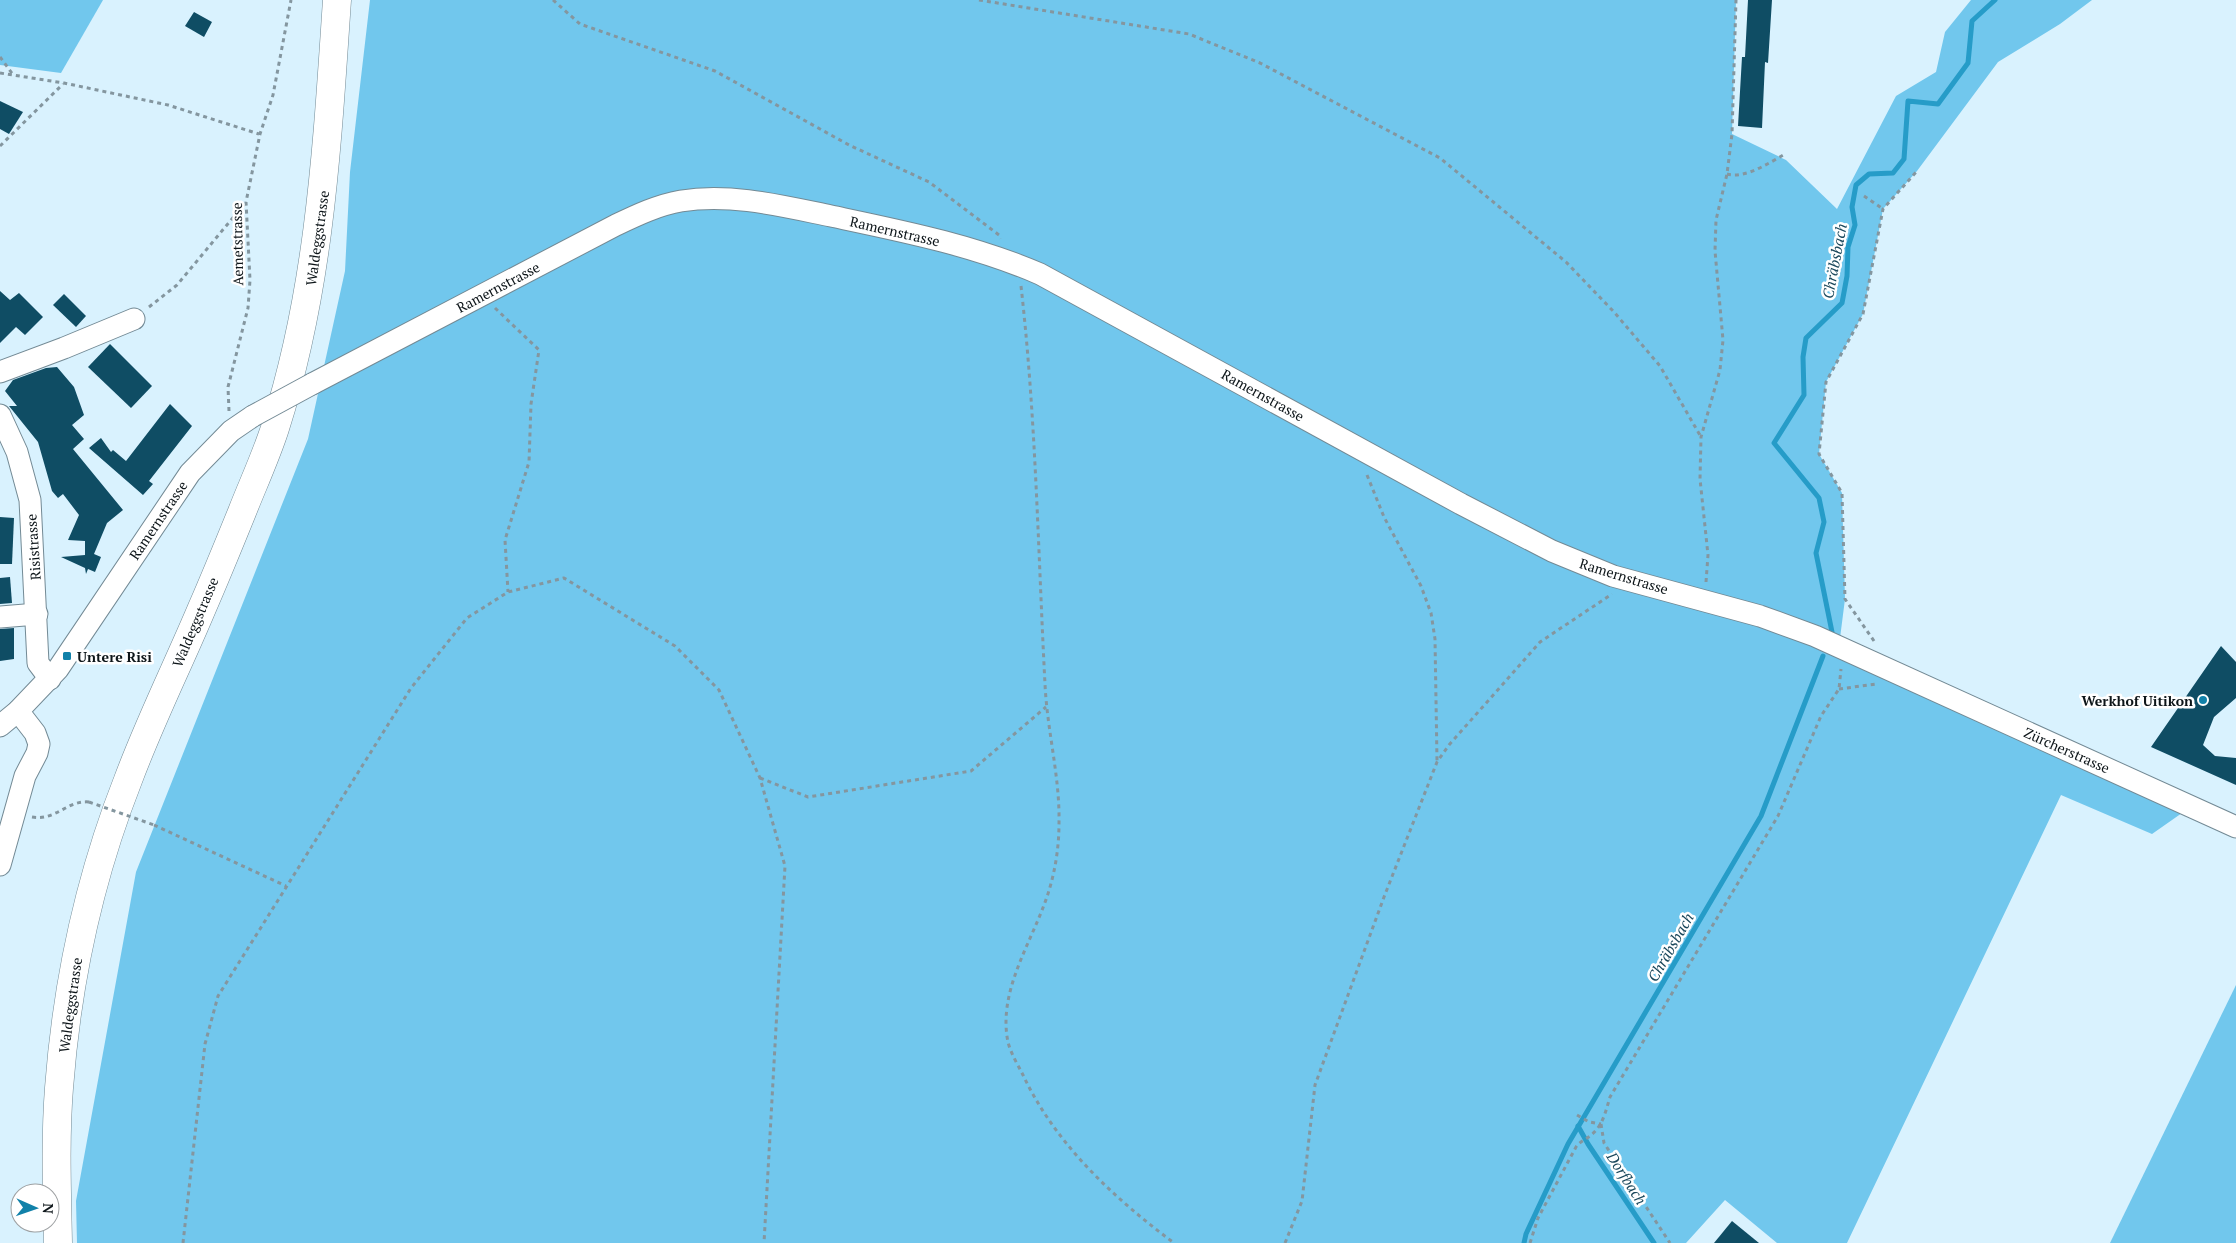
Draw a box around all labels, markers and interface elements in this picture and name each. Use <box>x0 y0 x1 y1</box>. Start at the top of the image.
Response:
street label: Waldeggstrasse <box>301 189 333 287</box>
street label: Aemetstrasse <box>227 202 247 286</box>
street label: Ramernstrasse <box>848 211 942 251</box>
water label: Chräbsbach <box>1817 222 1851 300</box>
street label: Ramernstrasse <box>453 257 543 317</box>
street label: Ramernstrasse <box>1218 364 1308 426</box>
street label: Ramernstrasse <box>124 477 192 563</box>
street label: Risistrasse <box>21 513 45 581</box>
street label: Ramernstrasse <box>1577 554 1671 598</box>
street label: Waldeggstrasse <box>168 574 222 670</box>
place label: Untere Risi <box>77 647 152 666</box>
marker: Untere Risi <box>61 650 73 662</box>
place label: Werkhof Uitikon <box>2081 691 2193 710</box>
marker: Werkhof Uitikon <box>2197 694 2209 706</box>
street label: Zürcherstrasse <box>2021 723 2113 777</box>
water label: Chräbsbach <box>1642 909 1698 985</box>
street label: Waldeggstrasse <box>54 956 86 1054</box>
water label: Dorfbach <box>1602 1147 1651 1208</box>
north arrow <box>10 1183 60 1233</box>
text: N <box>39 1203 58 1214</box>

